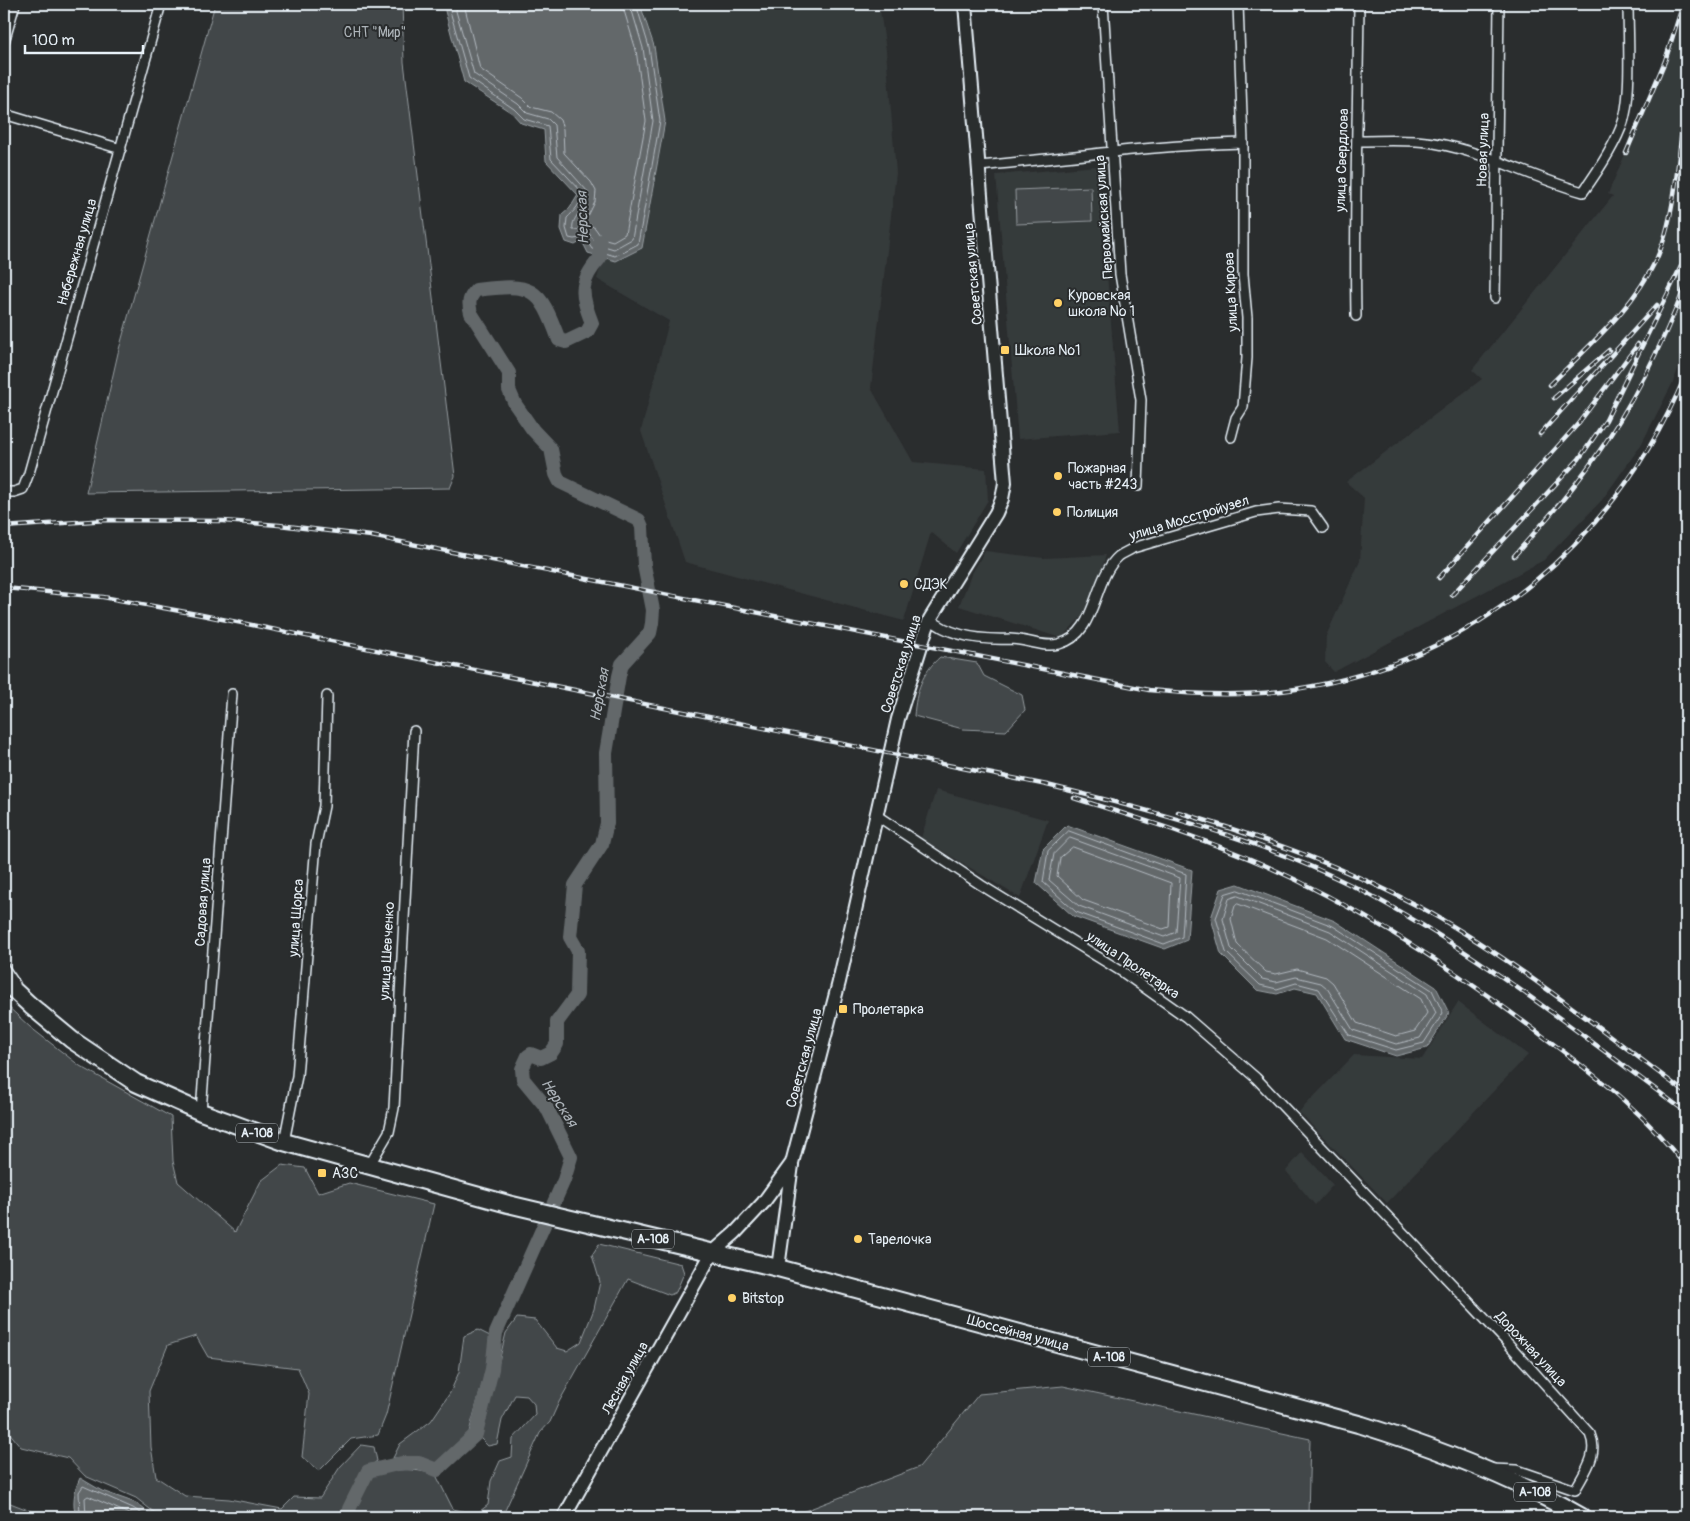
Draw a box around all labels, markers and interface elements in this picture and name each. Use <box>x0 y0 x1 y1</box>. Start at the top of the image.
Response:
scale bar <box>25 22 142 54</box>
park label: СНТ "Мир" <box>344 24 406 41</box>
text: 100 m <box>32 31 75 50</box>
street label: улица Свердлова <box>1332 108 1352 213</box>
street label: Новая улица <box>1473 113 1493 187</box>
street label: Первомайская улица <box>1091 155 1117 279</box>
water label: Нерская <box>573 189 593 245</box>
street label: Набережная улица <box>54 197 100 307</box>
street label: Советская улица <box>960 222 986 326</box>
street label: улица Кирова <box>1220 252 1242 333</box>
place label: Куровская школа № 1 <box>1068 287 1135 320</box>
marker: Куровская школа № 1 <box>1052 297 1064 309</box>
place label: Школа №1 <box>1015 342 1081 359</box>
marker: Школа №1 <box>999 344 1011 356</box>
place label: Пожарная часть #243 <box>1068 460 1138 493</box>
marker: Пожарная часть #243 <box>1052 470 1064 482</box>
street label: улица Мосстройузел <box>1126 492 1251 545</box>
place label: Полиция <box>1067 504 1118 521</box>
marker: Полиция <box>1051 506 1063 518</box>
place label: СДЭК <box>914 576 948 593</box>
marker: СДЭК <box>898 578 910 590</box>
street label: Советская улица <box>877 613 925 715</box>
water label: Нерская <box>586 665 614 723</box>
street label: Садовая улица <box>191 857 215 947</box>
street label: улица Щорса <box>285 878 307 959</box>
street label: улица Шевченко <box>376 901 398 1002</box>
street label: улица Пролетарка <box>1082 927 1183 1002</box>
place label: Пролетарка <box>853 1001 924 1018</box>
marker: Пролетарка <box>837 1003 849 1015</box>
street label: Советская улица <box>783 1006 825 1110</box>
water label: Нерская <box>537 1075 583 1132</box>
road number: А-108 <box>236 1124 278 1142</box>
place label: АЗС <box>332 1165 358 1182</box>
marker: АЗС <box>316 1167 328 1179</box>
road number: А-108 <box>632 1230 674 1248</box>
place label: Тарелочка <box>868 1231 931 1248</box>
marker: Тарелочка <box>852 1233 864 1245</box>
place label: Bitstop <box>742 1290 785 1307</box>
marker: Bitstop <box>726 1292 738 1304</box>
street label: Дорожная улица <box>1491 1307 1570 1390</box>
street label: Шоссейная улица <box>965 1311 1071 1355</box>
street label: Лесная улица <box>598 1339 652 1418</box>
road number: А-108 <box>1088 1348 1130 1366</box>
road number: А-108 <box>1514 1482 1556 1501</box>

